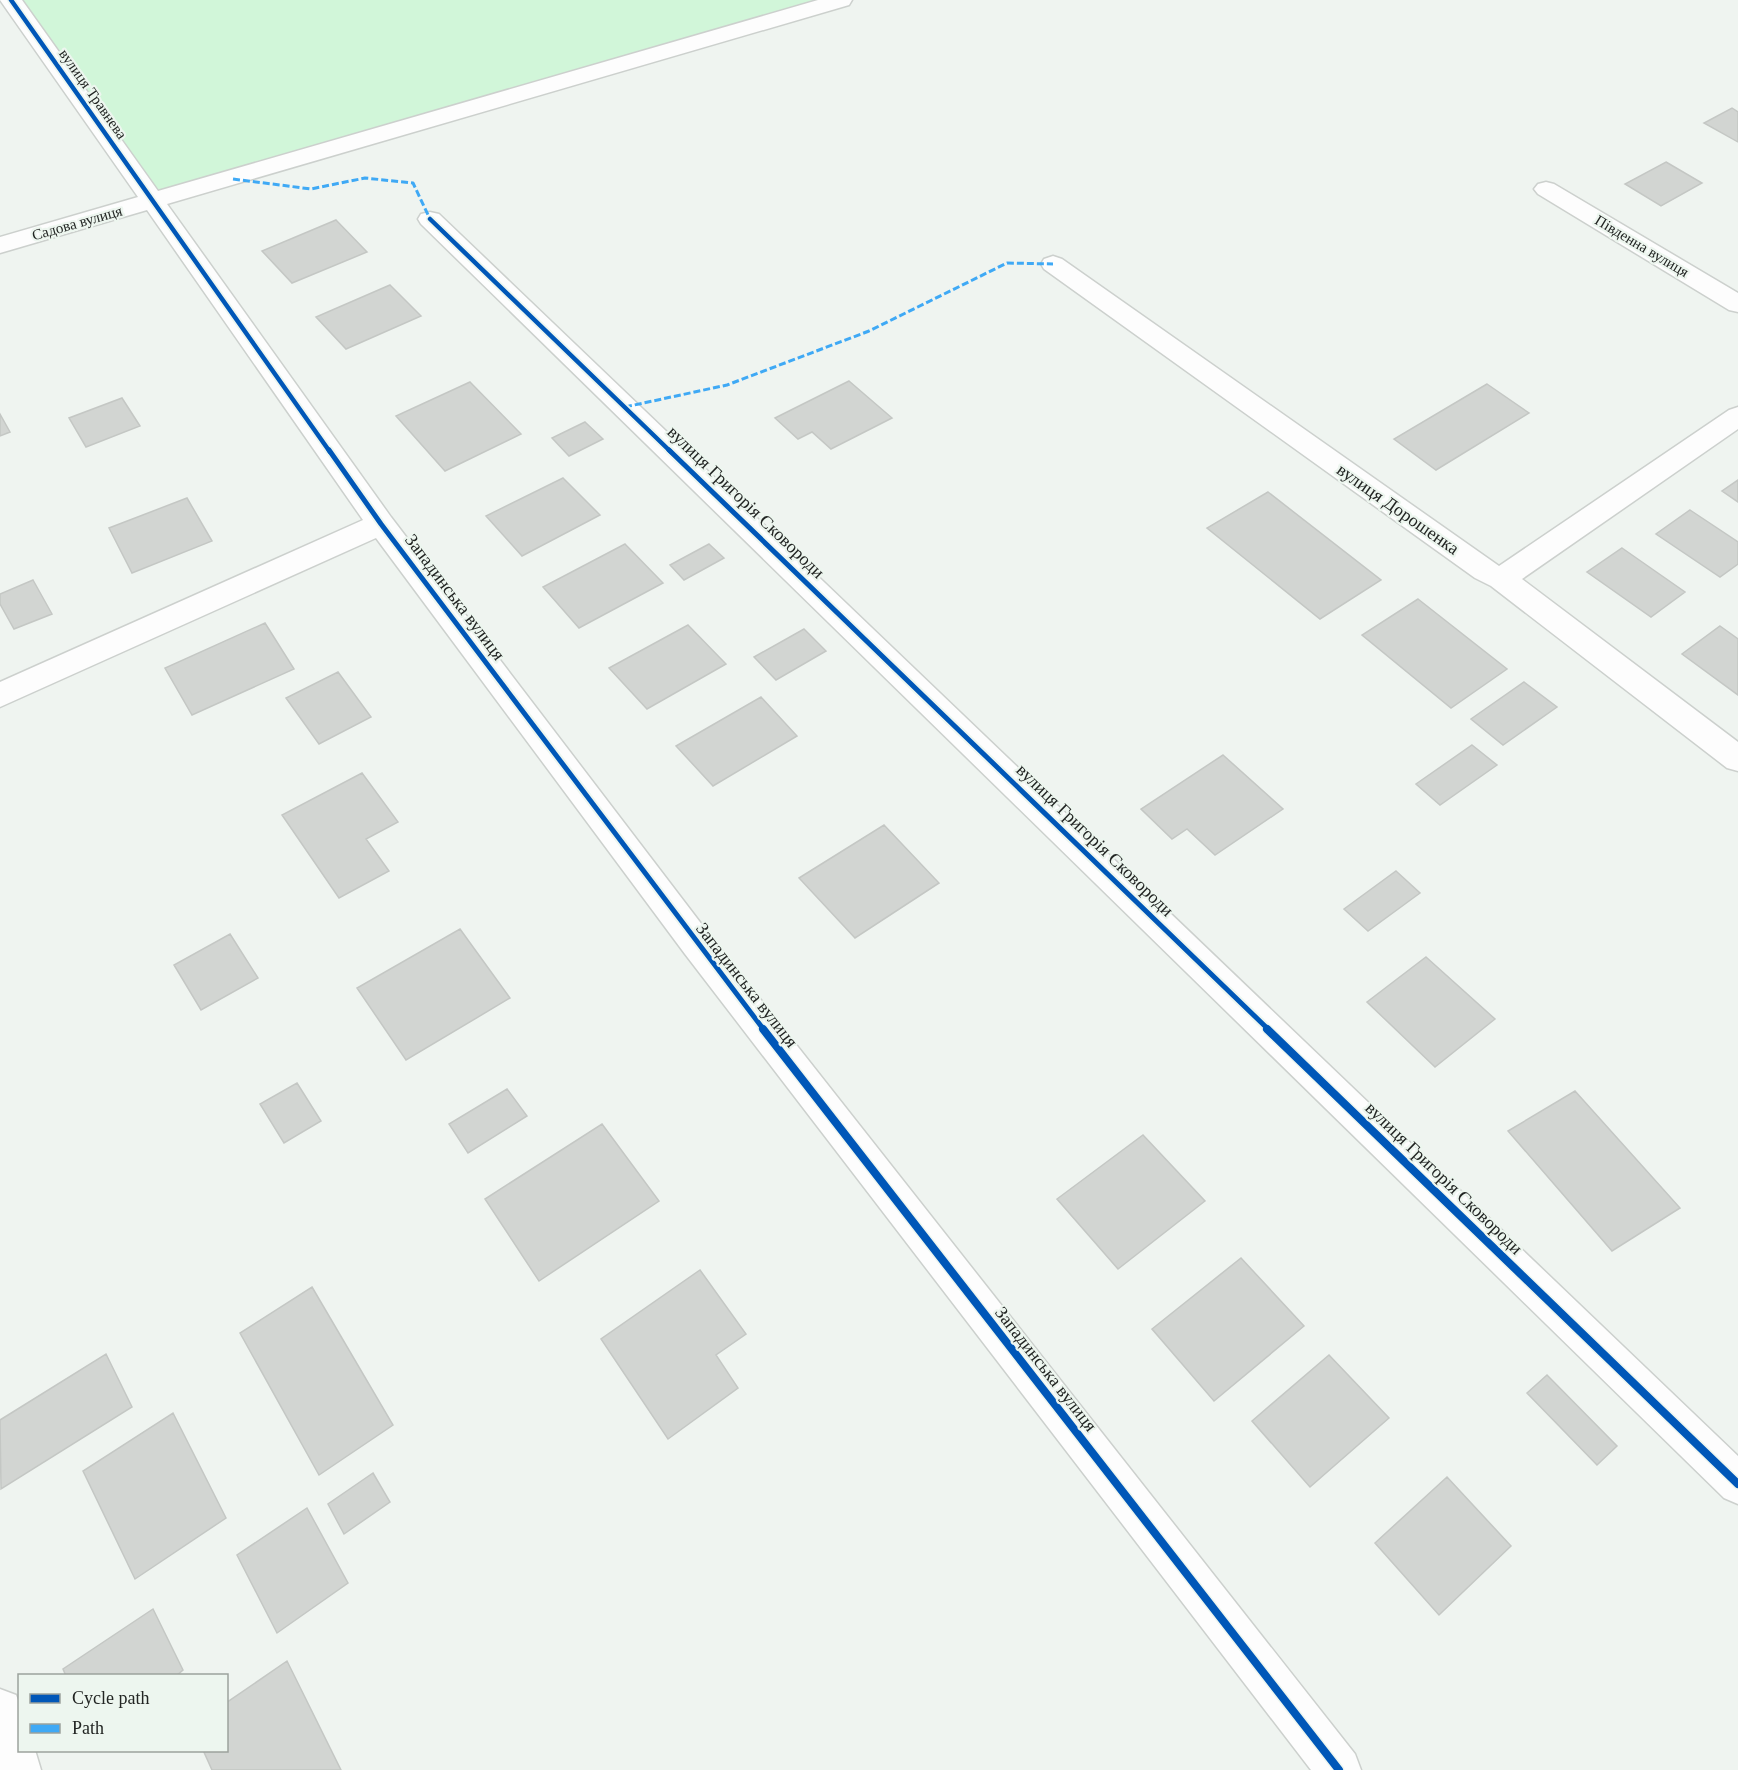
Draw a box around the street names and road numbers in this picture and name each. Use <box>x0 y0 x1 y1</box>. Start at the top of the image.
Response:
street label: вулиця Травнева <box>56 46 130 142</box>
street label: Садова вулиця <box>30 202 124 243</box>
street label: Південна вулиця <box>1592 212 1692 280</box>
street label: вулиця Григорія Сковороди <box>663 422 829 582</box>
street label: вулиця Дорошенка <box>1333 459 1463 559</box>
street label: Западинська вулиця <box>401 530 509 664</box>
street label: вулиця Григорія Сковороди <box>1012 760 1178 920</box>
street label: Западинська вулиця <box>692 919 802 1051</box>
street label: вулиця Григорія Сковороди <box>1361 1098 1527 1258</box>
street label: Западинська вулиця <box>991 1303 1101 1435</box>

